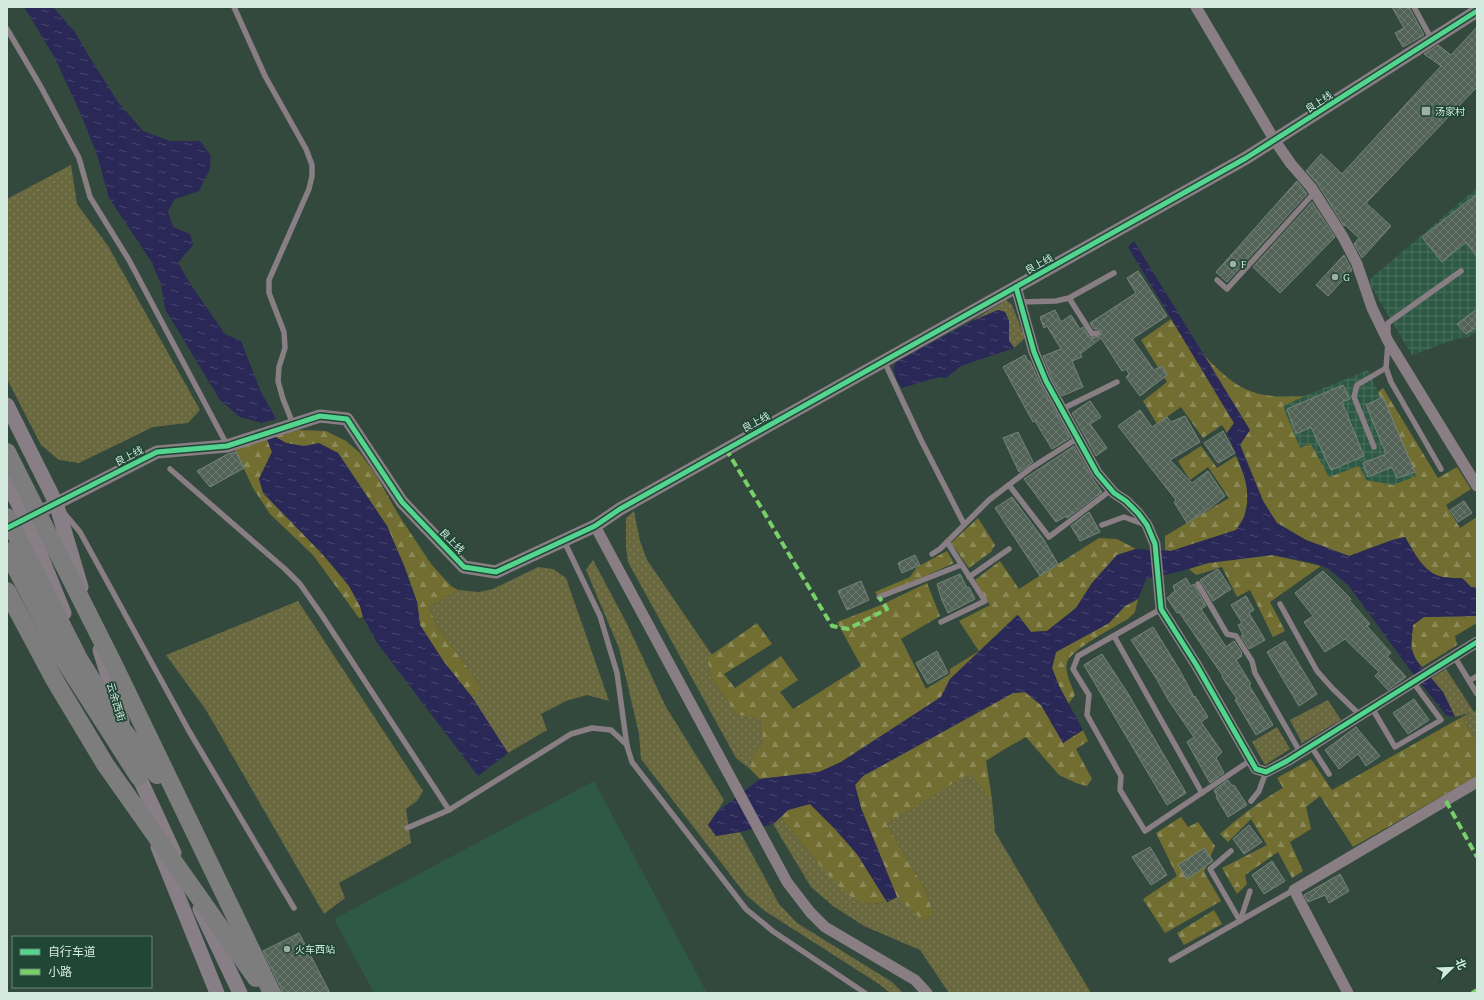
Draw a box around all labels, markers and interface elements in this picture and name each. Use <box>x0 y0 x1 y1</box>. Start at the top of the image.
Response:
street label: 良上线 <box>1303 88 1335 116</box>
marker: 汤家村 <box>1420 105 1432 117</box>
place label: 汤家村 <box>1435 105 1465 118</box>
street label: 良上线 <box>1023 251 1055 277</box>
place label: F <box>1241 258 1246 271</box>
marker: F <box>1228 259 1238 269</box>
place label: G <box>1343 271 1350 284</box>
marker: G <box>1330 272 1340 282</box>
street label: 良上线 <box>740 409 772 435</box>
street label: 良上线 <box>113 443 145 469</box>
street label: 良上线 <box>437 526 467 556</box>
street label: 云余西街 <box>104 681 128 723</box>
legend <box>12 936 152 988</box>
place label: 火车西站 <box>295 943 335 956</box>
text: 自行车道 <box>48 944 96 959</box>
marker: 火车西站 <box>282 944 292 954</box>
north arrow <box>1432 948 1472 988</box>
text: 北 <box>1453 956 1470 972</box>
text: 小路 <box>48 964 72 979</box>

